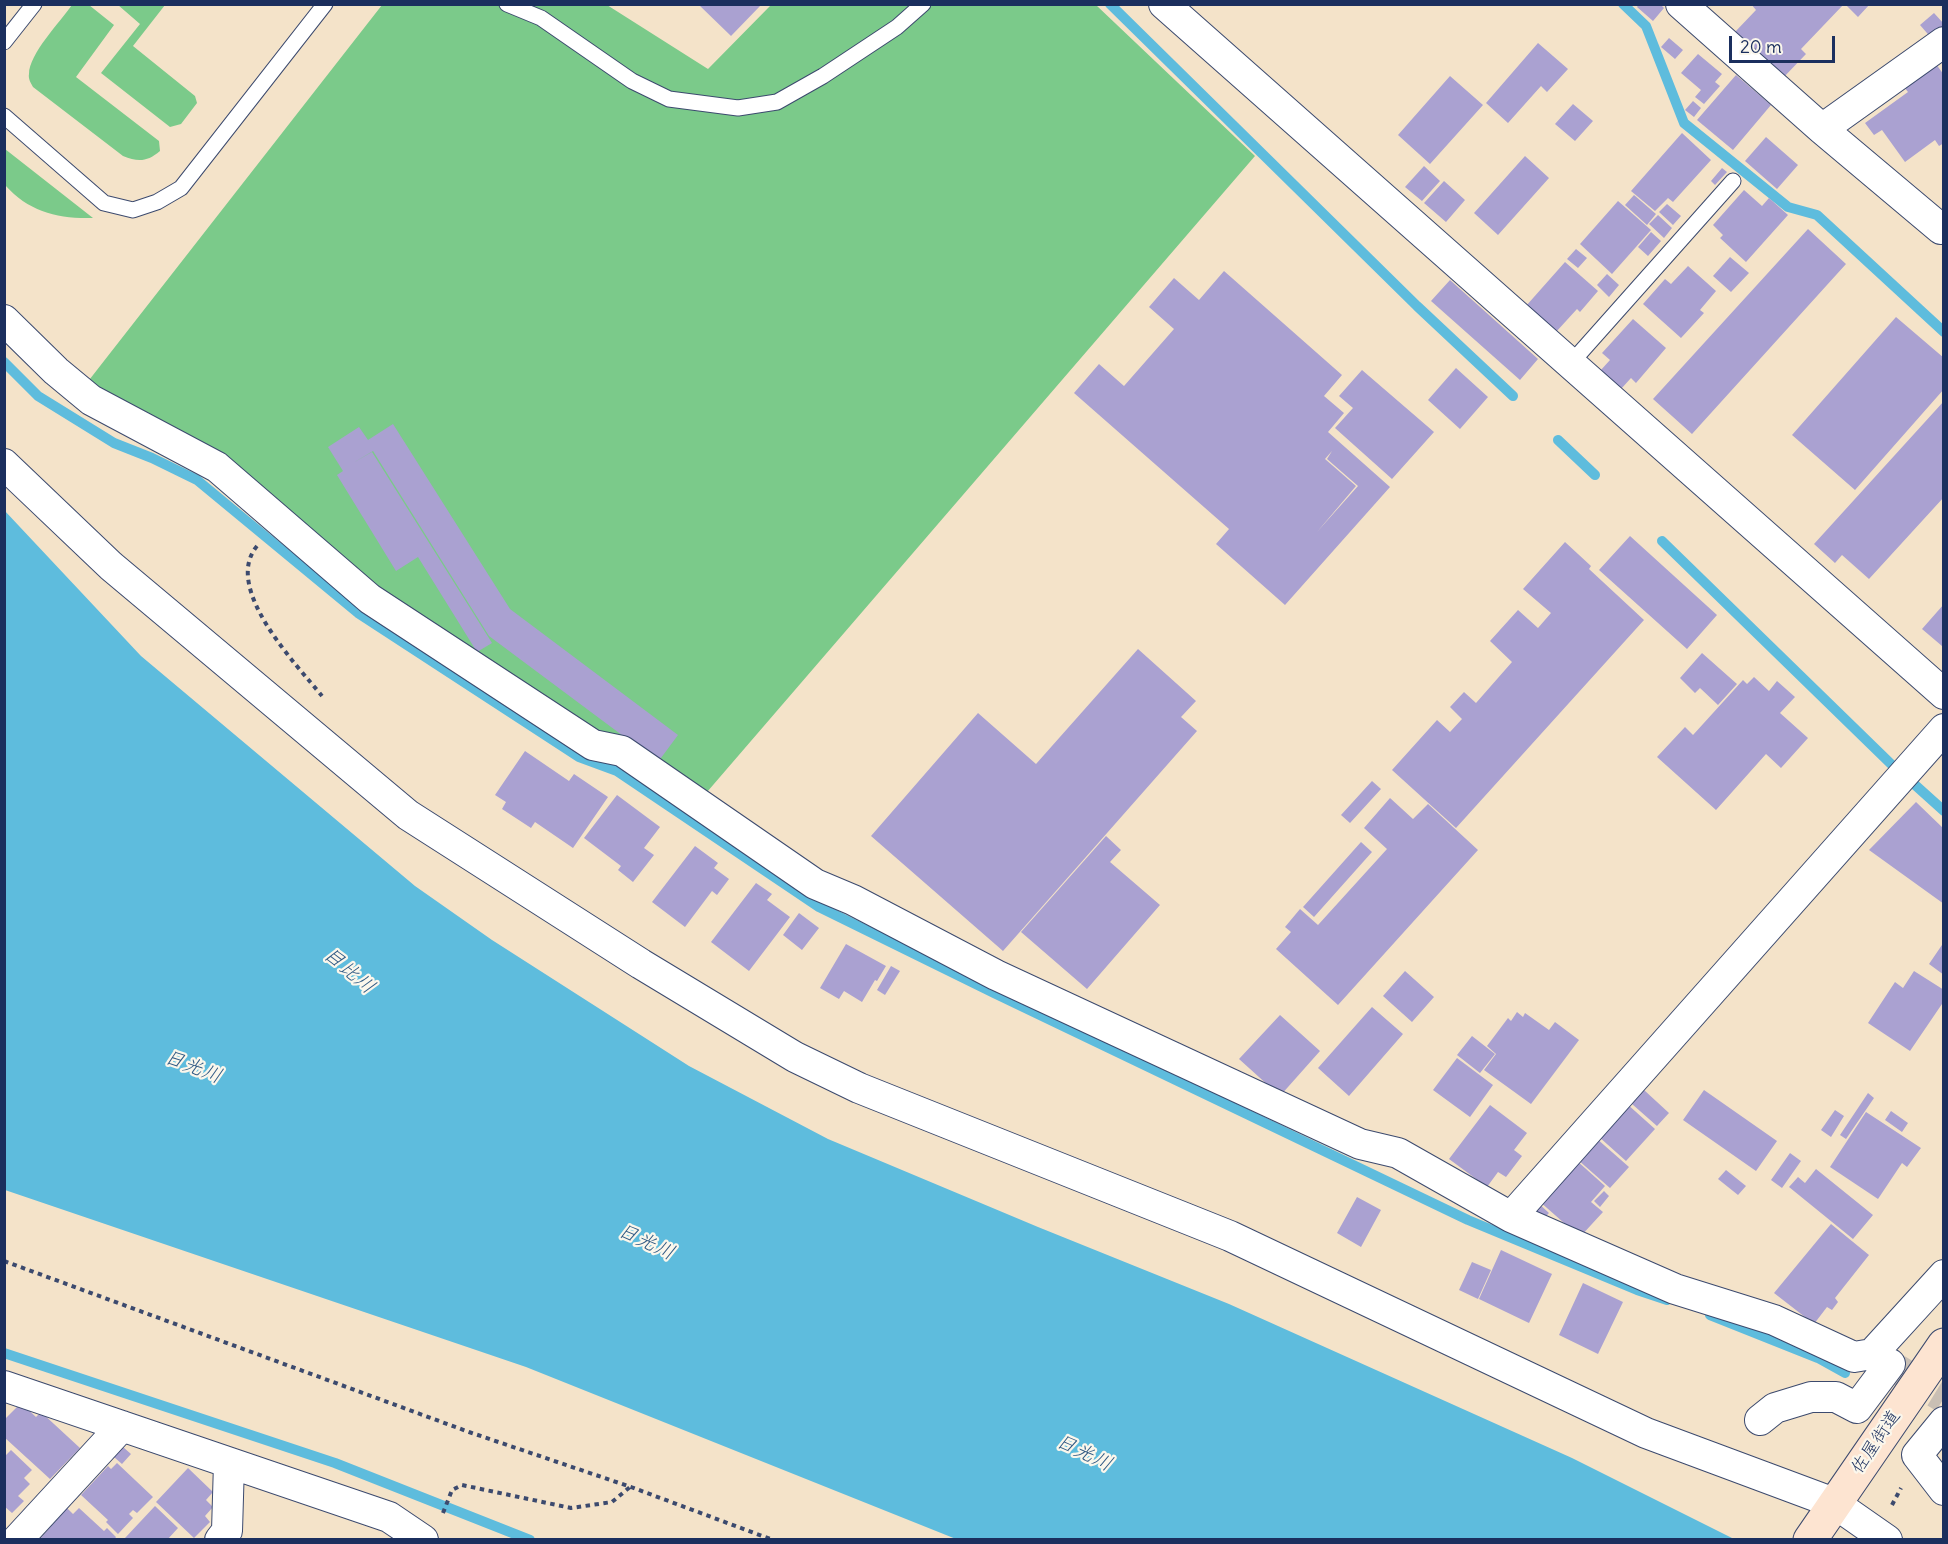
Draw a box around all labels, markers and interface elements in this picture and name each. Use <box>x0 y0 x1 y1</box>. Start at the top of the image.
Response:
scale bar <box>1732 24 1838 62</box>
text: 20 m <box>1740 35 1782 58</box>
water label: 目比川 <box>318 943 380 999</box>
water label: 日光川 <box>161 1045 225 1089</box>
water label: 日光川 <box>614 1218 678 1266</box>
street label: 佐屋街道 <box>1847 1406 1905 1478</box>
water label: 日光川 <box>1052 1429 1116 1477</box>

